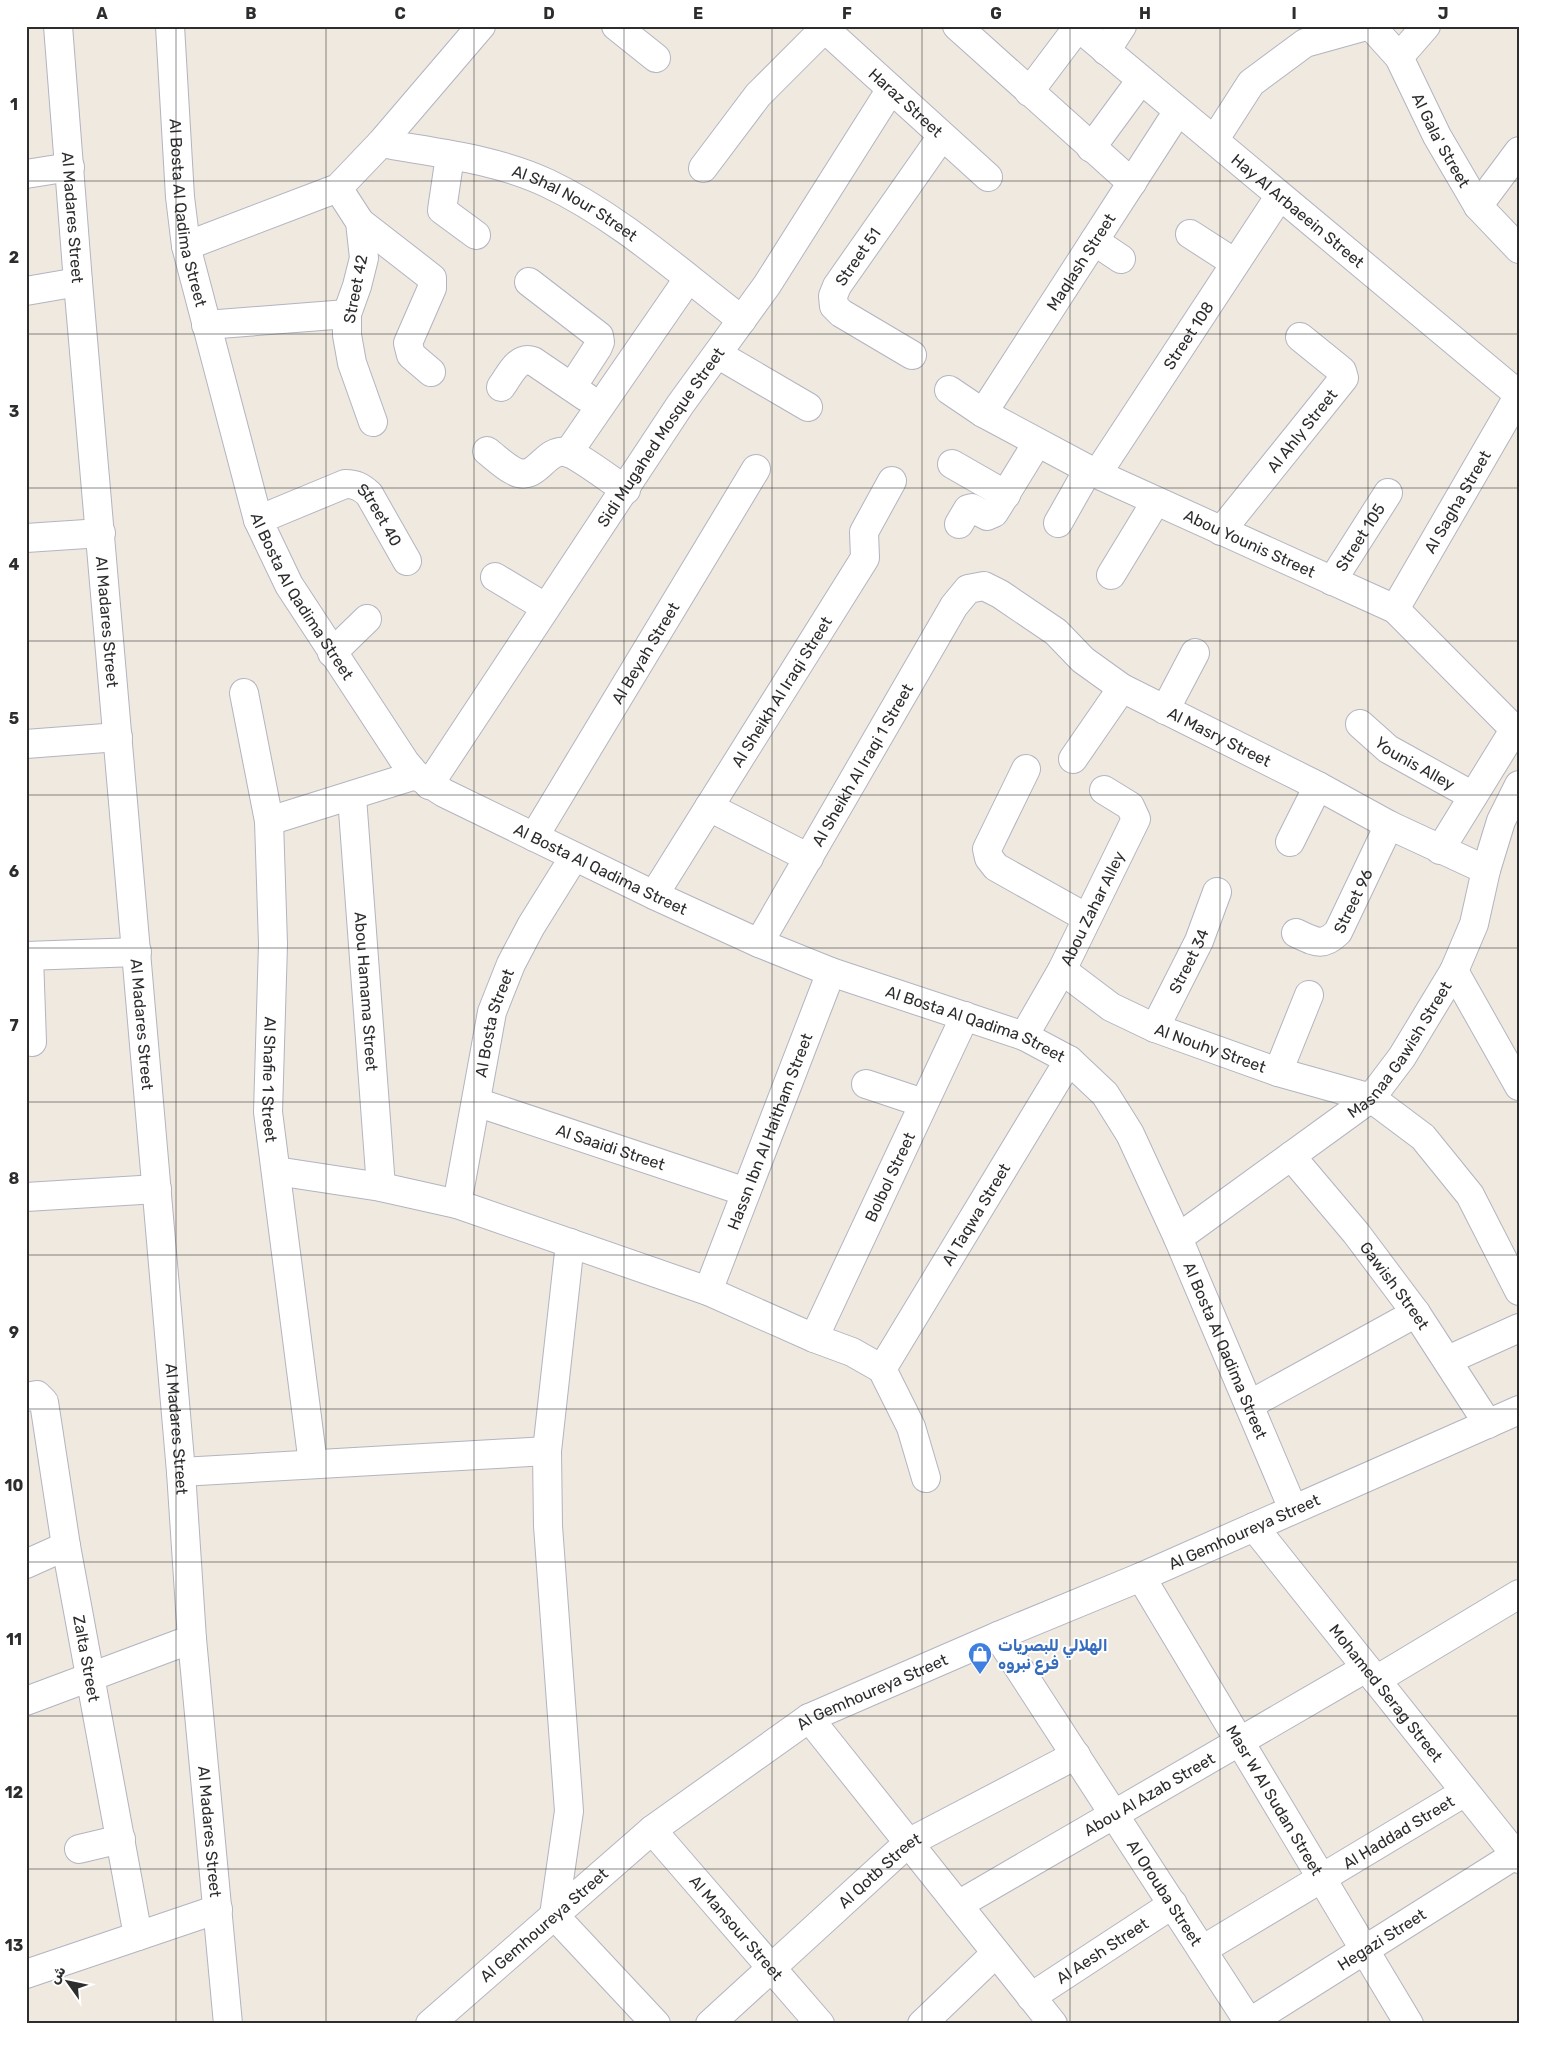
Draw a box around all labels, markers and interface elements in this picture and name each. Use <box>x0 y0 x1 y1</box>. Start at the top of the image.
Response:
text: A <box>96 4 108 23</box>
text: B <box>245 4 257 23</box>
text: C <box>394 4 406 23</box>
text: D <box>543 4 555 23</box>
text: E <box>693 4 703 23</box>
text: F <box>842 4 852 23</box>
text: G <box>990 4 1002 23</box>
text: H <box>1139 4 1151 23</box>
text: I <box>1291 4 1297 23</box>
text: J <box>1438 4 1448 23</box>
street label: Haraz Street <box>865 64 947 141</box>
street label: Al Gala' Street <box>1408 90 1474 191</box>
text: 1 <box>10 95 18 114</box>
street label: Al Bosta Al Qadima Street <box>165 118 211 309</box>
street label: Hay Al Arbaeein Street <box>1228 150 1368 272</box>
street label: Al Madares Street <box>58 151 87 284</box>
street label: Al Shal Nour Street <box>510 161 641 245</box>
street label: Maqlash Street <box>1043 210 1119 314</box>
street label: Street 51 <box>831 224 885 290</box>
text: 2 <box>9 248 19 267</box>
street label: Street 42 <box>340 253 371 325</box>
street label: Street 108 <box>1159 298 1218 373</box>
street label: Sidi Mugahed Mosque Street <box>593 344 729 530</box>
street label: Al Ahly Street <box>1263 385 1341 476</box>
text: 3 <box>9 402 19 421</box>
street label: Al Sagha Street <box>1420 447 1495 557</box>
street label: Street 40 <box>354 479 406 550</box>
street label: Street 105 <box>1332 500 1389 575</box>
street label: Abou Younis Street <box>1181 506 1318 582</box>
street label: Al Bosta Al Qadima Street <box>247 511 357 683</box>
text: 4 <box>9 555 20 574</box>
street label: Al Madares Street <box>92 556 122 688</box>
street label: Al Beyah Street <box>608 599 683 707</box>
street label: Al Sheikh Al Iraqi Street <box>728 613 836 771</box>
street label: Al Sheikh Al Iraqi 1 Street <box>808 680 917 850</box>
street label: Al Masry Street <box>1164 703 1274 771</box>
text: 5 <box>9 709 19 728</box>
street label: Younis Alley <box>1371 733 1458 794</box>
street label: Al Bosta Al Qadima Street <box>511 819 690 919</box>
street label: Abou Zahar Alley <box>1057 848 1129 969</box>
text: 6 <box>9 862 19 881</box>
street label: Street 96 <box>1330 866 1377 937</box>
street label: Abou Hamama Street <box>351 911 381 1072</box>
street label: Street 34 <box>1165 926 1213 997</box>
street label: Al Madares Street <box>127 958 157 1091</box>
street label: Al Bosta Street <box>471 966 518 1079</box>
street label: Masnaa Gawish Street <box>1344 978 1456 1122</box>
street label: Al Bosta Al Qadima Street <box>883 982 1068 1066</box>
text: 7 <box>9 1016 19 1035</box>
street label: Al Shafie 1 Street <box>258 1016 281 1143</box>
street label: Al Nouhy Street <box>1152 1020 1268 1077</box>
street label: Hassn Ibn Al Haitham Street <box>723 1031 817 1233</box>
street label: Al Saaidi Street <box>554 1120 667 1174</box>
street label: Bolbol Street <box>861 1129 919 1225</box>
street label: Al Taqwa Street <box>938 1160 1014 1269</box>
text: 8 <box>9 1169 20 1188</box>
street label: Gawish Street <box>1356 1238 1433 1333</box>
street label: Al Bosta Al Qadima Street <box>1179 1259 1271 1442</box>
text: 9 <box>9 1323 19 1342</box>
street label: Al Madares Street <box>162 1363 191 1495</box>
text: 10 <box>5 1476 24 1495</box>
street label: Al Gemhoureya Street <box>1166 1490 1323 1574</box>
street label: Zalta Street <box>69 1614 104 1703</box>
street label: Mohamed Serag Street <box>1325 1620 1447 1766</box>
text: 11 <box>6 1630 22 1649</box>
place label: الهلالي للبصريات فرع نبروه <box>998 1636 1108 1675</box>
shop icon: الهلالي للبصريات فرع نبروه <box>967 1641 993 1675</box>
street label: Al Gemhoureya Street <box>793 1650 951 1734</box>
street label: Masr W Al Sudan Street <box>1222 1722 1327 1879</box>
street label: Abou Al Azab Street <box>1080 1749 1218 1840</box>
street label: Al Madares Street <box>194 1765 225 1898</box>
text: 12 <box>5 1783 23 1802</box>
street label: Al Haddad Street <box>1339 1792 1458 1873</box>
street label: Al Qotb Street <box>834 1829 924 1912</box>
street label: Al Orouba Street <box>1123 1836 1206 1950</box>
street label: Al Gemhoureya Street <box>476 1864 612 1986</box>
street label: Al Mansour Street <box>685 1871 787 1984</box>
street label: Hegazi Street <box>1334 1905 1430 1975</box>
street label: Al Aesh Street <box>1053 1914 1152 1988</box>
text: 13 <box>5 1936 23 1955</box>
north arrow <box>42 1958 92 2008</box>
text: ش <box>46 1963 70 1987</box>

